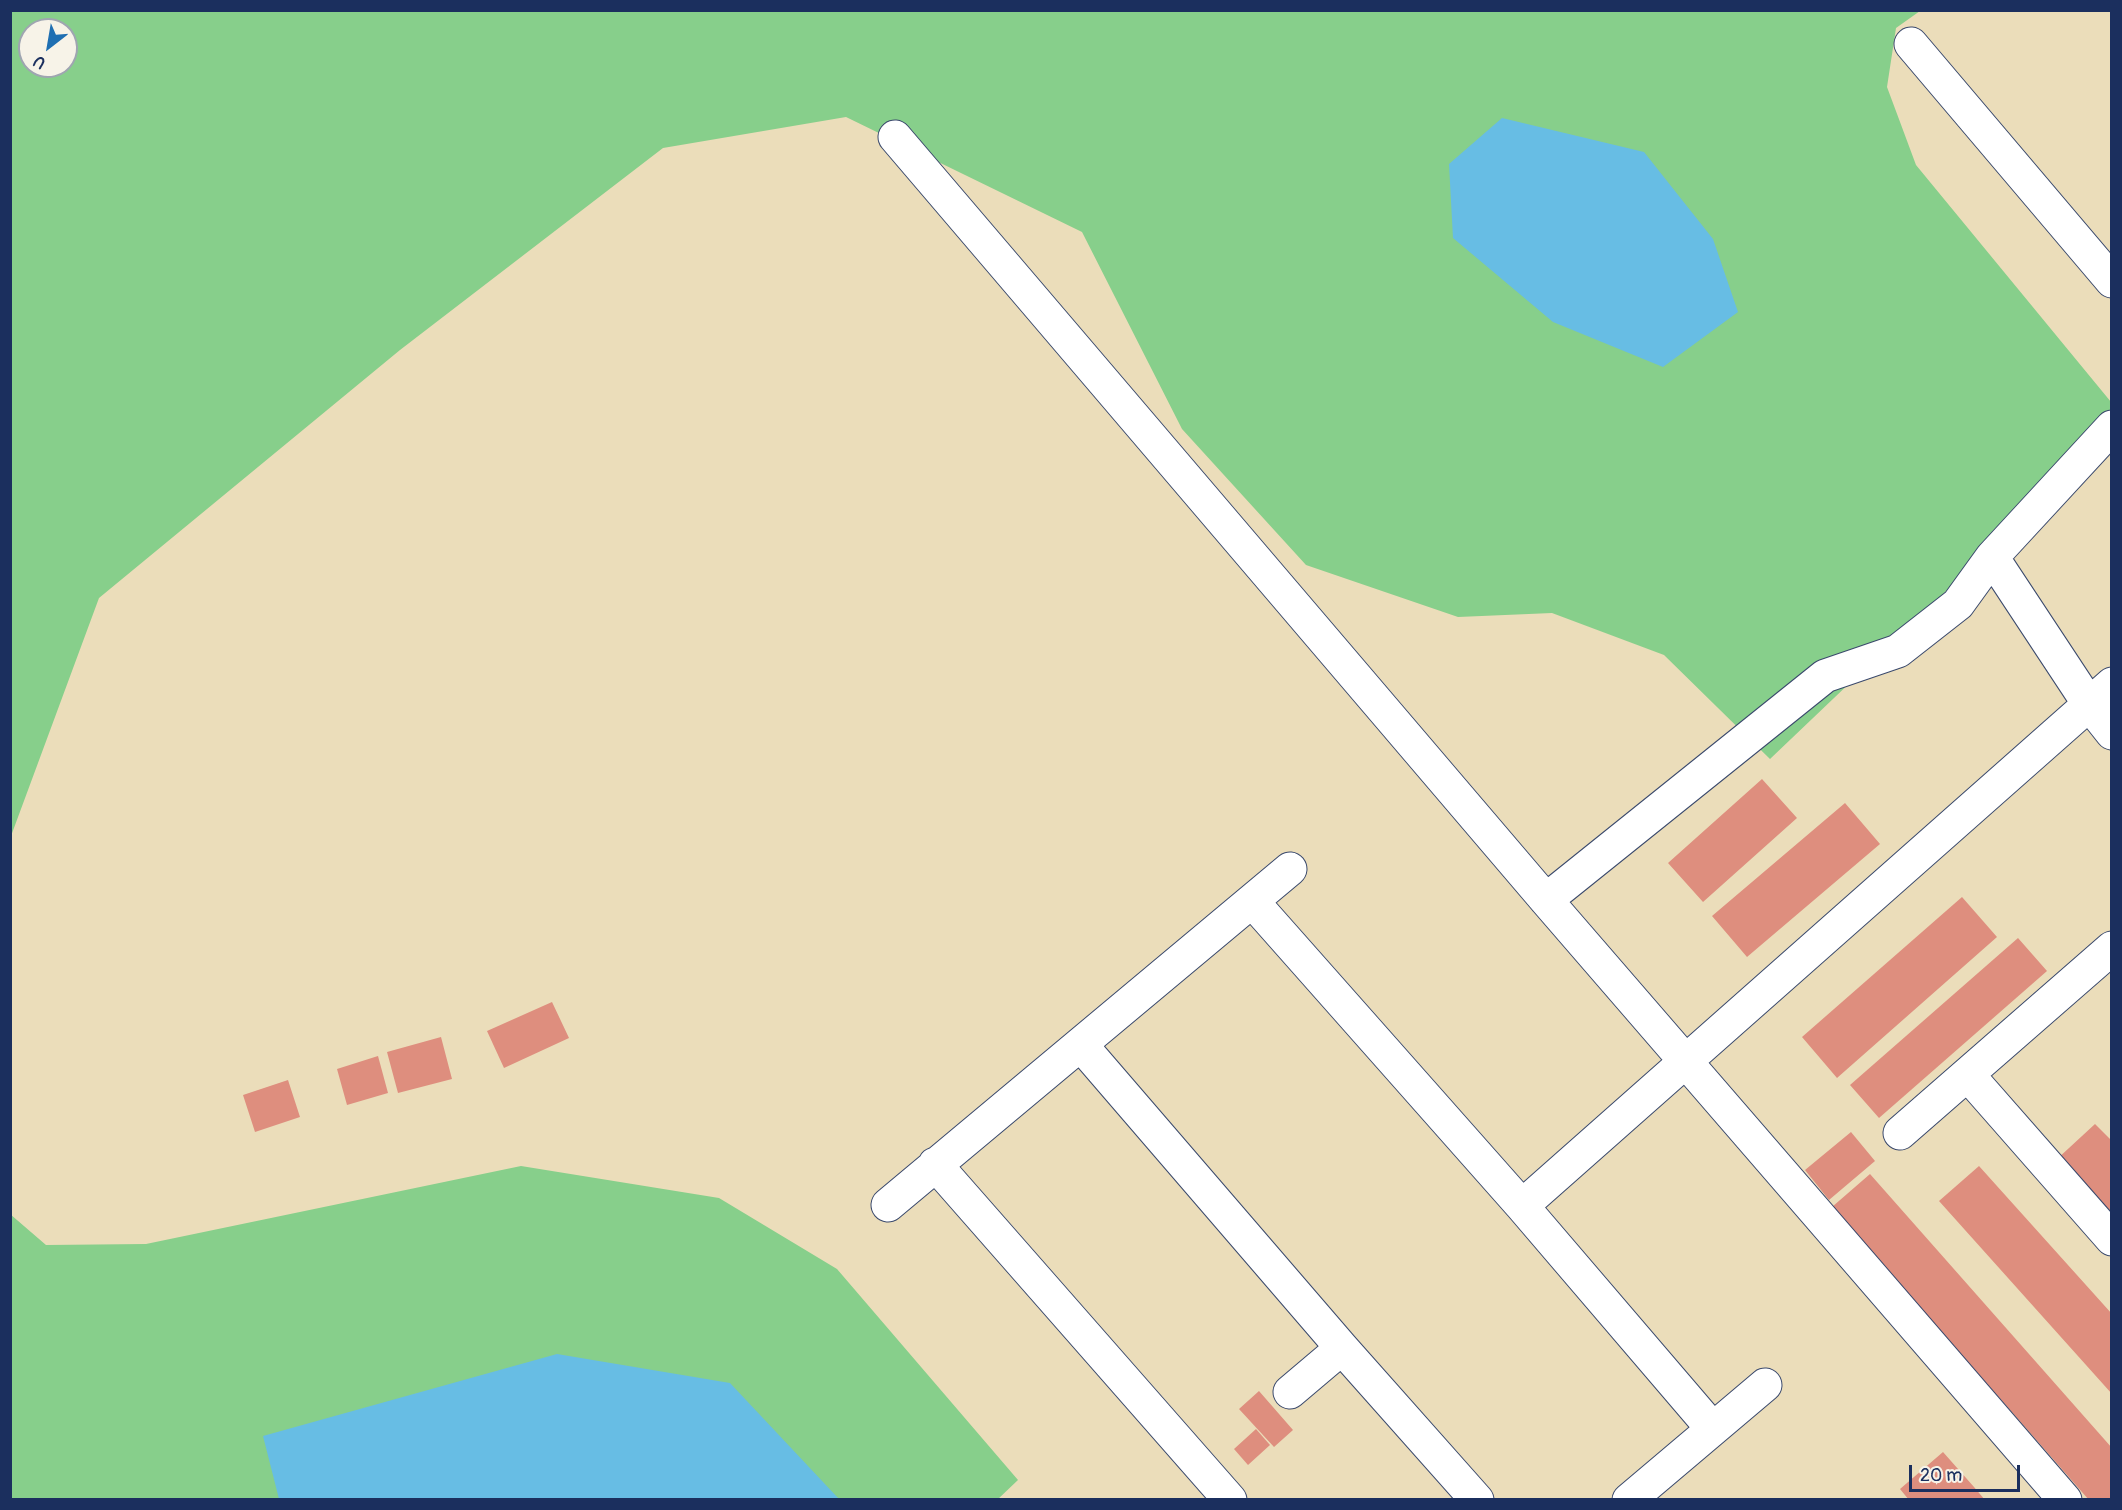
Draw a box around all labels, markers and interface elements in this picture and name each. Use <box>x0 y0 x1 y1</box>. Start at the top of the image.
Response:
north arrow <box>18 18 78 78</box>
text: U <box>30 50 49 73</box>
scale bar <box>1912 1453 2023 1491</box>
text: 20 m <box>1920 1464 1962 1487</box>

